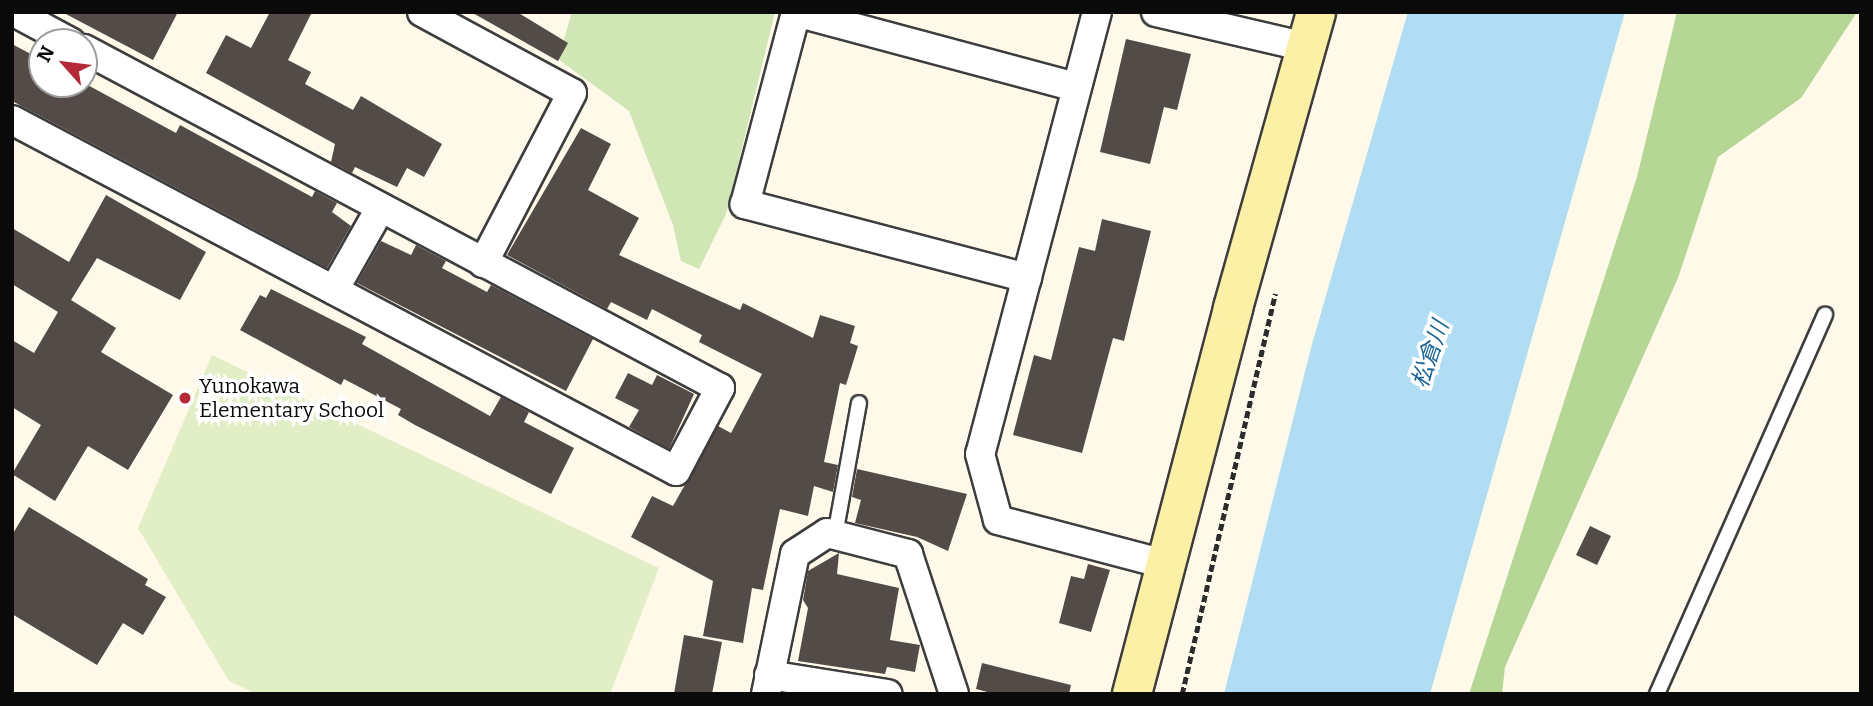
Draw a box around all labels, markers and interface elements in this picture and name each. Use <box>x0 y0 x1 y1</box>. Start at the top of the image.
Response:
north arrow <box>28 28 98 98</box>
text: N <box>32 42 59 66</box>
water label: 松倉川 <box>1406 317 1454 391</box>
place label: Yunokawa Elementary School <box>199 373 384 423</box>
marker: Yunokawa Elementary School <box>177 390 193 406</box>

